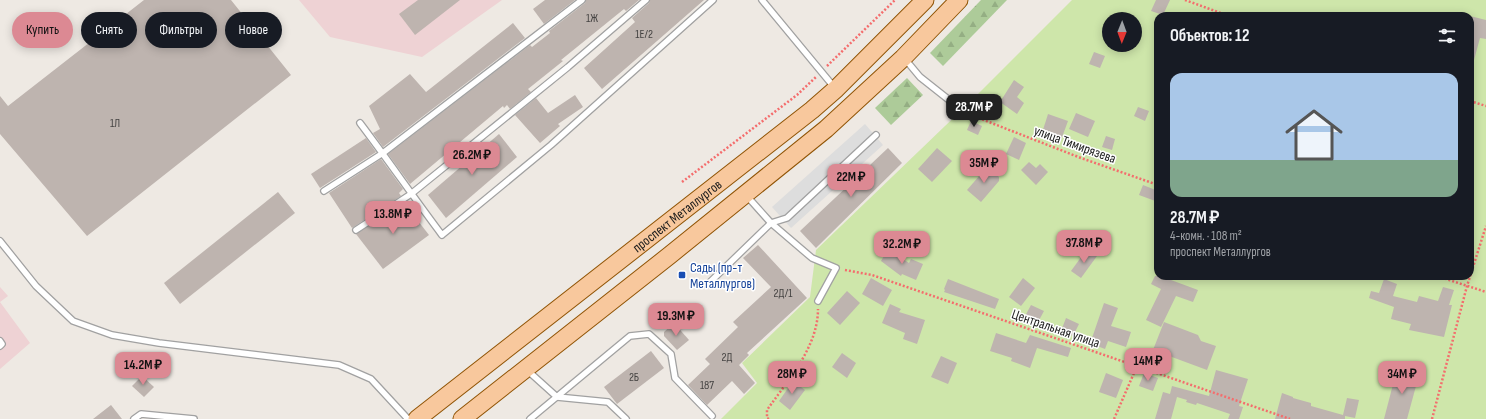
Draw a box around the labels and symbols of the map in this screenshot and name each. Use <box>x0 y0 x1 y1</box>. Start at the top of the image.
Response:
house number: 1Ж <box>586 11 598 26</box>
north arrow <box>1102 12 1142 52</box>
house number: 1Е/2 <box>635 27 653 42</box>
pin: 28.7M ₽ <box>937 94 1011 128</box>
house number: 1Л <box>110 116 120 131</box>
street label: улица Тимирязева <box>1032 122 1118 167</box>
pin: 26.2M ₽ <box>435 142 509 176</box>
pin: 35M ₽ <box>956 150 1012 184</box>
pin: 22M ₽ <box>823 164 879 198</box>
street label: проспект Металлургов <box>629 176 725 256</box>
pin: 13.8M ₽ <box>356 201 430 235</box>
pin: 37.8M ₽ <box>1047 230 1121 264</box>
pin: 32.2M ₽ <box>865 231 939 265</box>
place label: Сады (пр-т Металлургов) <box>690 259 755 292</box>
marker: Сады (пр-т Металлургов) <box>677 270 687 280</box>
house number: 2Д/1 <box>774 286 793 301</box>
pin: 19.3M ₽ <box>639 303 713 337</box>
street label: Центральная улица <box>1010 305 1102 351</box>
pin: 14M ₽ <box>1120 348 1176 382</box>
house number: 2Д <box>722 350 733 365</box>
pin: 14.2M ₽ <box>106 352 180 386</box>
pin: 28M ₽ <box>764 361 820 395</box>
pin: 34M ₽ <box>1374 361 1430 395</box>
house number: 2Б <box>629 370 639 385</box>
house number: 187 <box>700 378 714 393</box>

